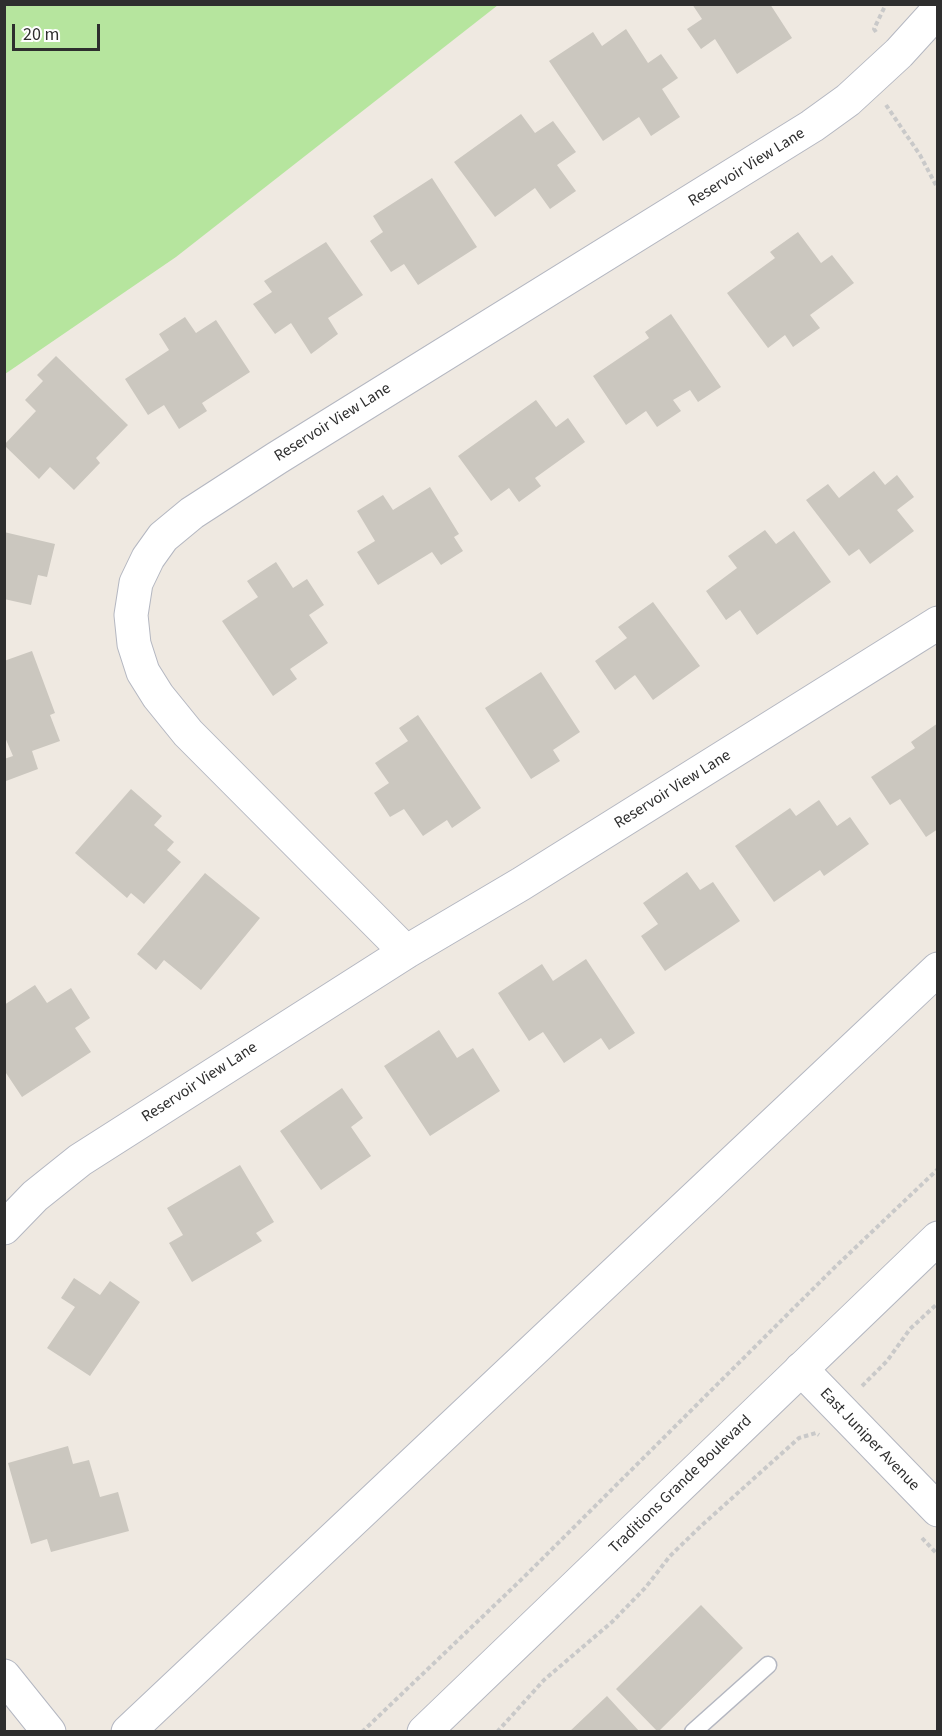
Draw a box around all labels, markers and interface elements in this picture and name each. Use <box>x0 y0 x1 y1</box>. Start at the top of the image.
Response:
scale bar <box>15 12 104 50</box>
text: 20 m <box>23 22 59 47</box>
street label: Reservoir View Lane <box>685 124 809 212</box>
street label: Reservoir View Lane <box>271 379 395 467</box>
street label: Reservoir View Lane <box>611 746 735 834</box>
street label: Reservoir View Lane <box>139 1039 261 1127</box>
street label: East Juniper Avenue <box>815 1385 923 1495</box>
street label: Traditions Grande Boulevard <box>606 1412 756 1558</box>

